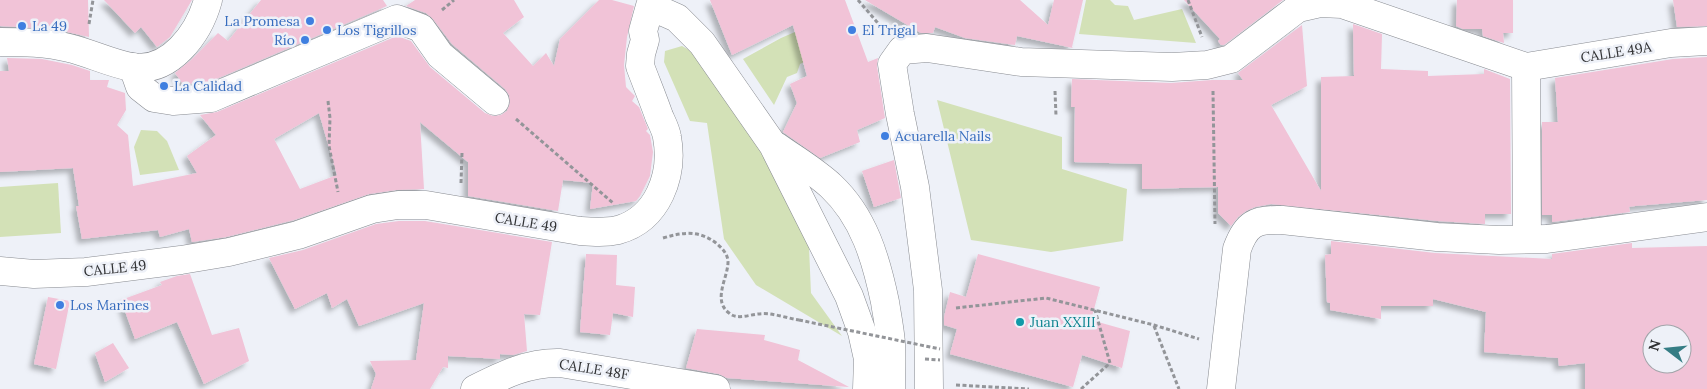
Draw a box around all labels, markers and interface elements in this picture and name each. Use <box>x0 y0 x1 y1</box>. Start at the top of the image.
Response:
place label: La Promesa <box>224 12 300 30</box>
marker: La Promesa <box>304 15 316 27</box>
place label: La 49 <box>32 17 67 35</box>
marker: La 49 <box>16 20 28 32</box>
place label: Los Tigrillos <box>337 21 416 39</box>
place label: El Trigal <box>862 21 916 39</box>
marker: Los Tigrillos <box>321 24 333 36</box>
marker: El Trigal <box>846 24 858 36</box>
place label: Río <box>274 31 295 49</box>
marker: Río <box>299 34 311 46</box>
street label: CALLE 49A <box>1579 37 1653 66</box>
place label: La Calidad <box>174 77 242 95</box>
marker: La Calidad <box>158 80 170 92</box>
place label: Acuarella Nails <box>894 127 991 145</box>
marker: Acuarella Nails <box>879 130 891 142</box>
street label: CALLE 49 <box>494 208 558 236</box>
street label: CALLE 49 <box>83 256 147 280</box>
place label: Los Marines <box>70 296 149 314</box>
marker: Los Marines <box>54 299 66 311</box>
place label: Juan XXIII <box>1029 313 1096 331</box>
marker: Juan XXIII <box>1014 316 1026 328</box>
north arrow <box>1642 324 1692 374</box>
text: N <box>1644 338 1665 353</box>
street label: CALLE 48F <box>558 355 630 383</box>

